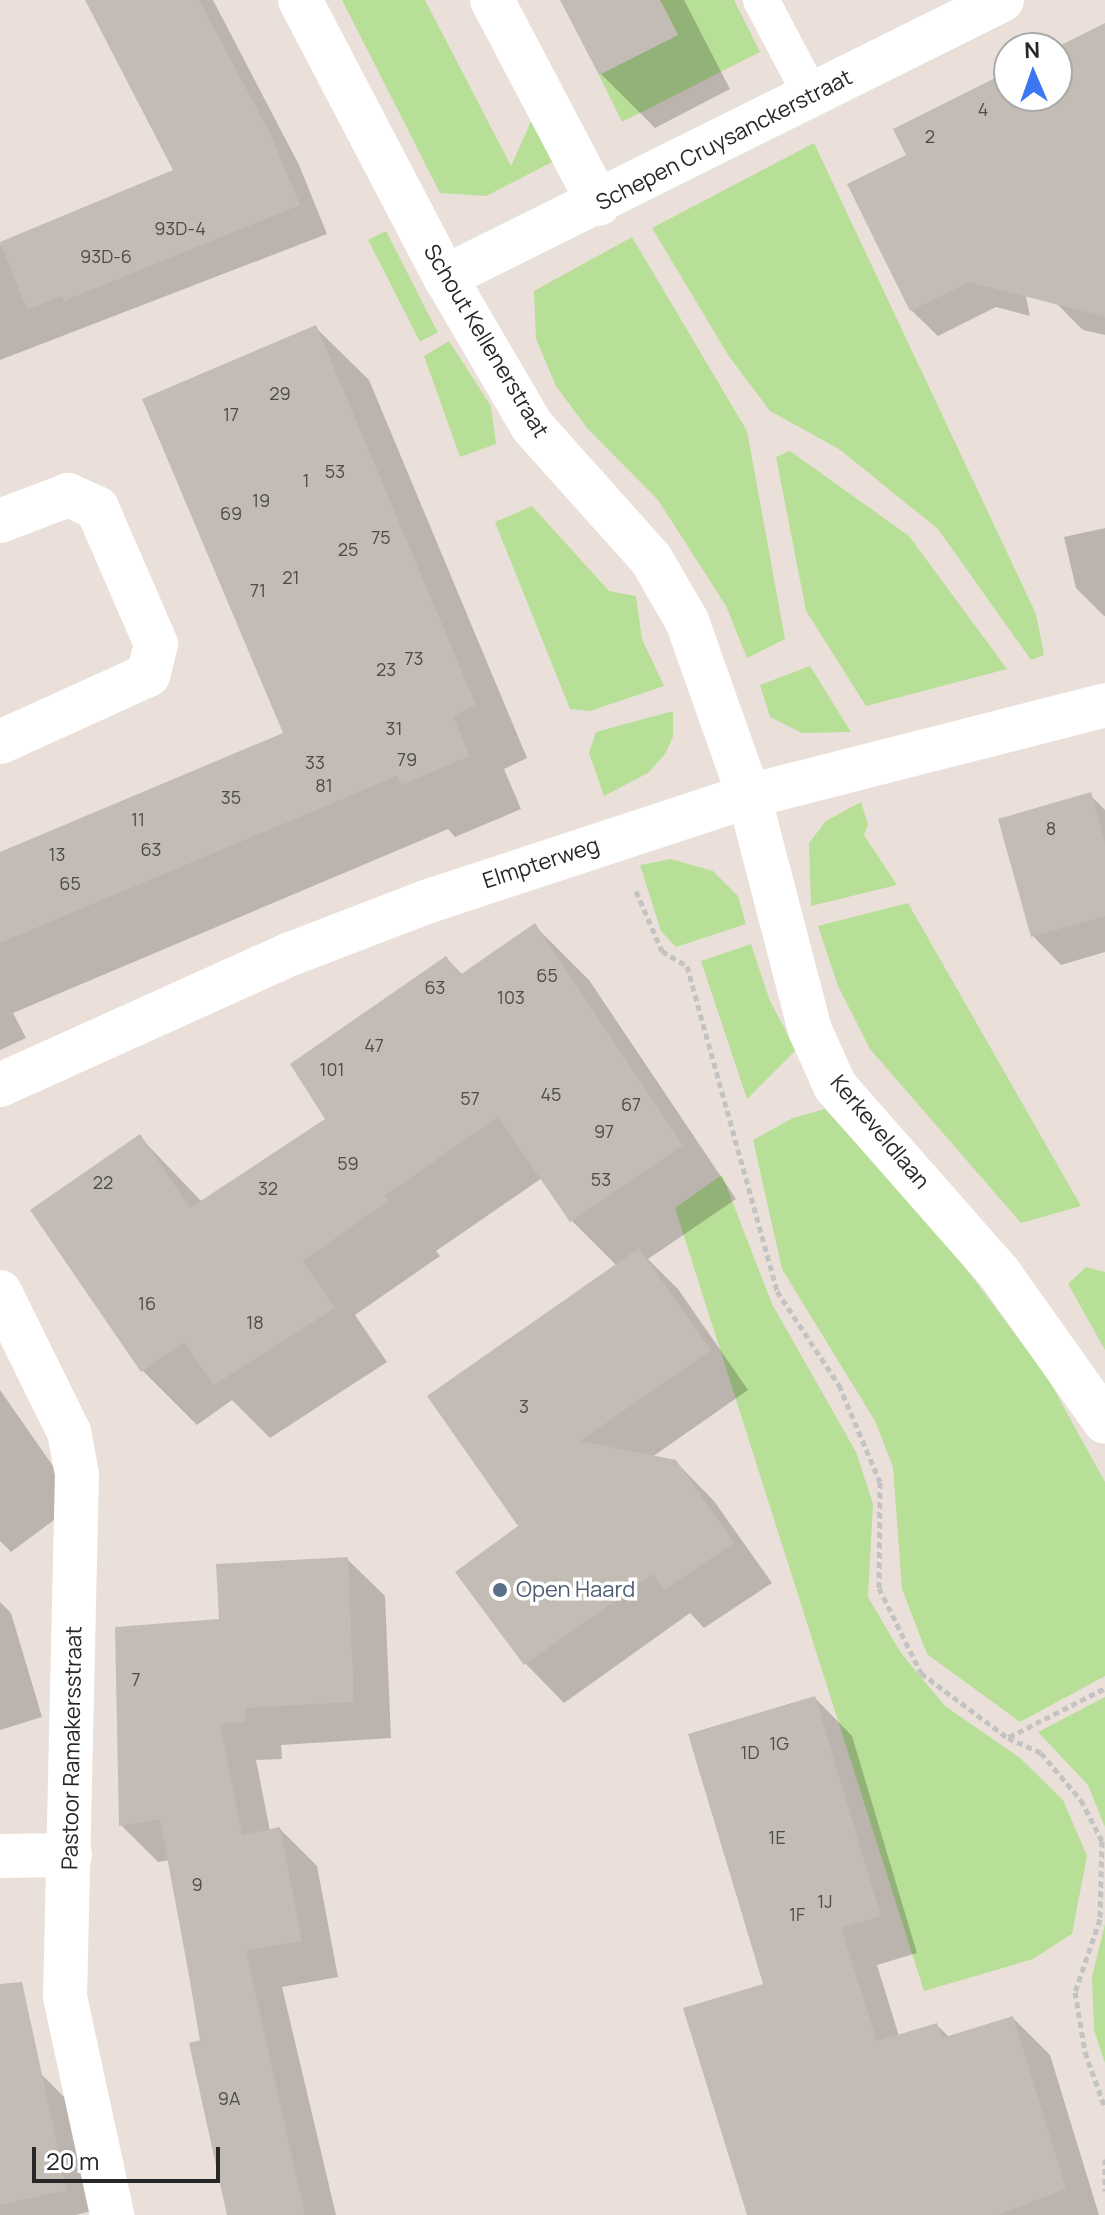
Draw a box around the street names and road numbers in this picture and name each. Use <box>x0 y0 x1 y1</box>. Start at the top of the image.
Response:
street label: Schepen Cruysanckerstraat <box>592 64 856 216</box>
street label: Schout Kellenerstraat <box>418 240 554 442</box>
street label: Elmpterweg <box>479 832 603 894</box>
street label: Kerkeveldlaan <box>825 1070 935 1194</box>
street label: Pastoor Ramakersstraat <box>57 1626 87 1870</box>

